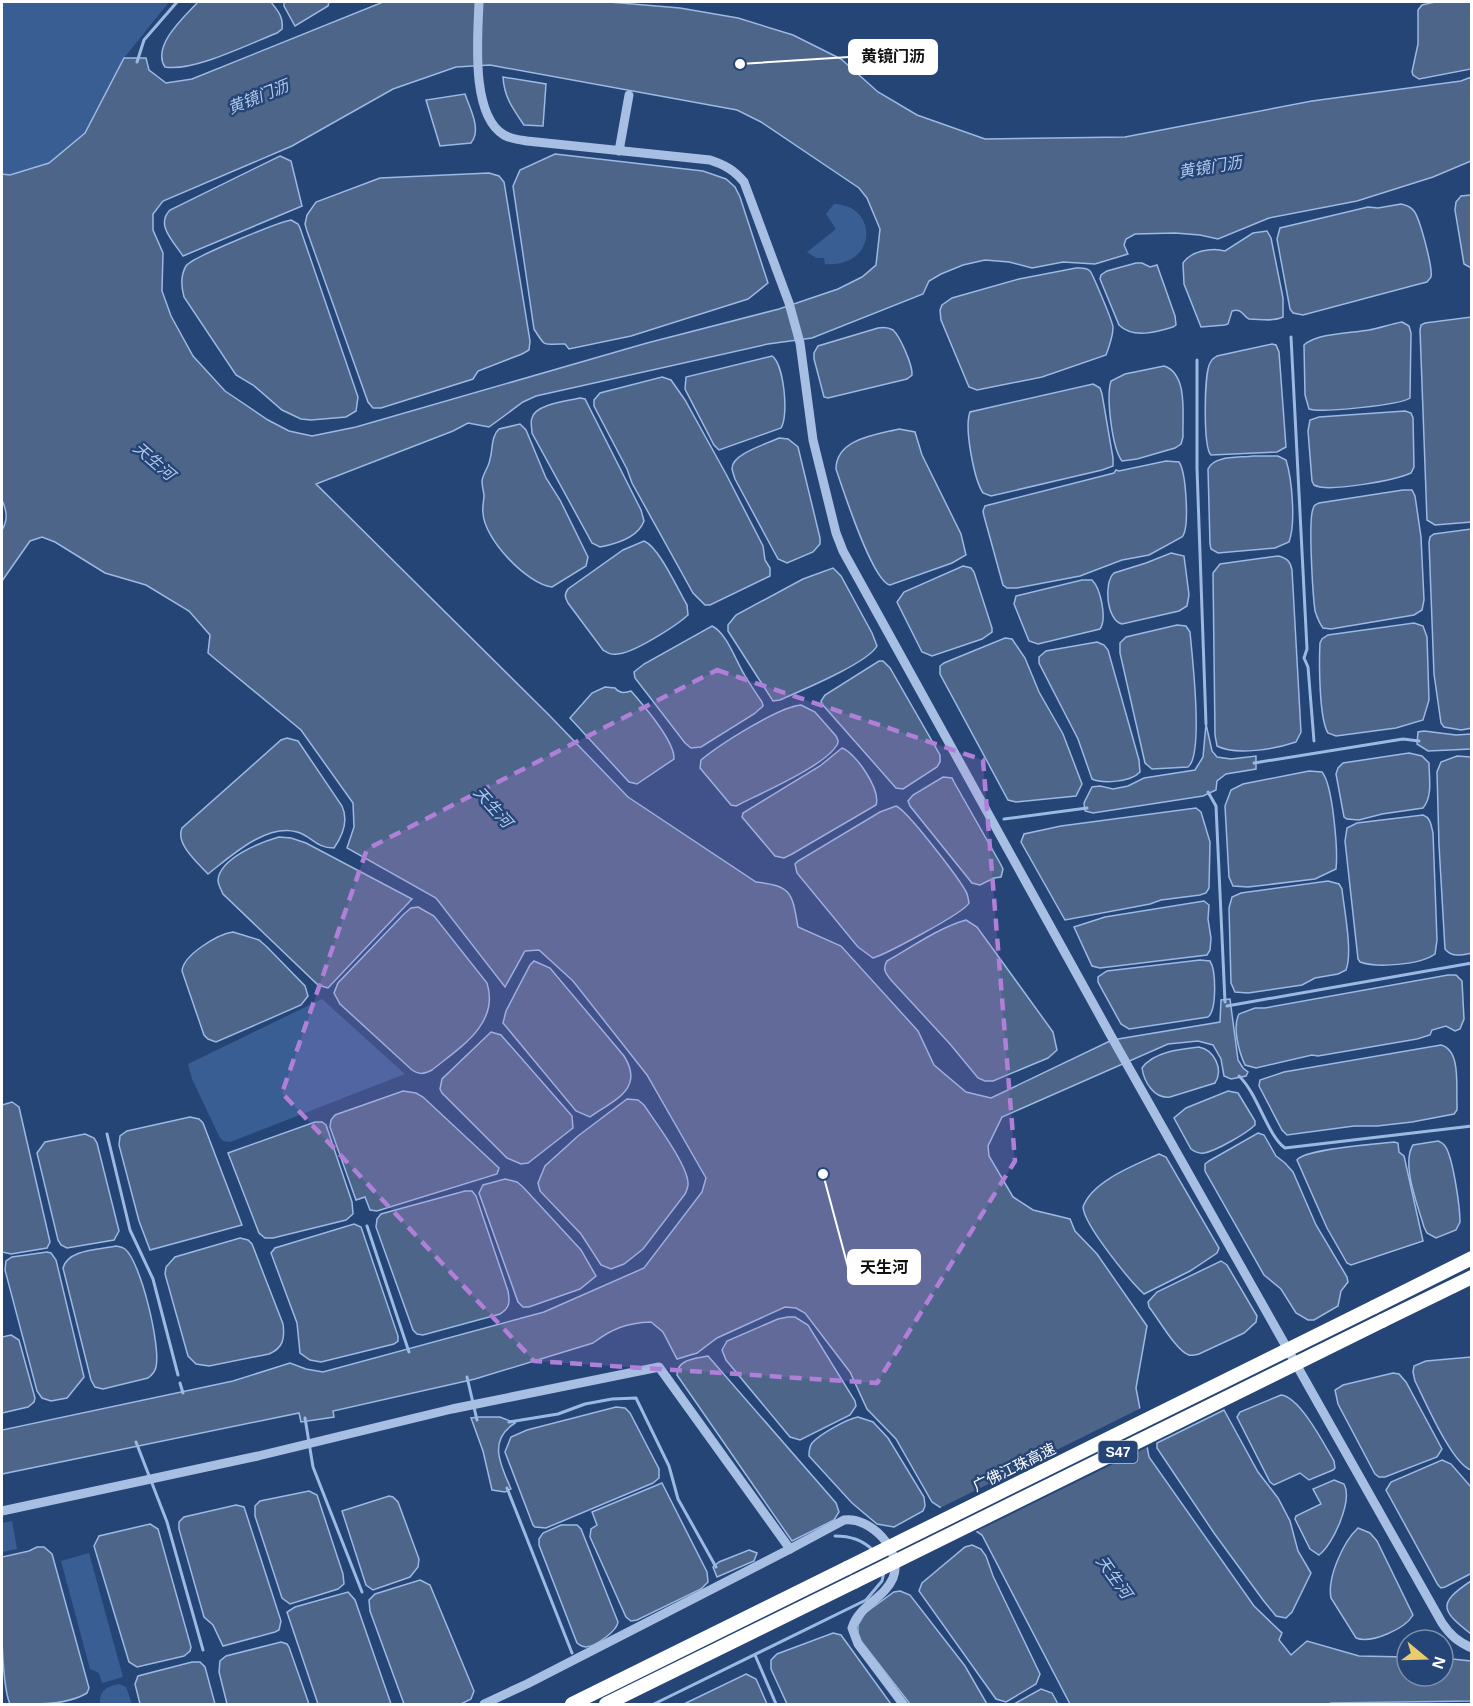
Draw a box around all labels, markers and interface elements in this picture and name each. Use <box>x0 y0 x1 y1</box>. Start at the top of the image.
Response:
callout: 黄镜门沥 <box>849 40 937 74</box>
text: 黄镜门沥 <box>861 47 925 65</box>
water label: 黄镜门沥 <box>225 76 294 117</box>
water label: 黄镜门沥 <box>1177 153 1246 180</box>
water label: 天生河 <box>130 439 180 485</box>
water label: 天生河 <box>471 783 517 833</box>
callout: 天生河 <box>848 1250 920 1284</box>
text: 天生河 <box>860 1259 908 1276</box>
street label: 广佛江珠高速 <box>970 1440 1058 1494</box>
road number: S47 <box>1098 1441 1138 1463</box>
water label: 天生河 <box>1093 1553 1137 1604</box>
north arrow <box>1395 1628 1455 1688</box>
text: N <box>1429 1654 1449 1671</box>

